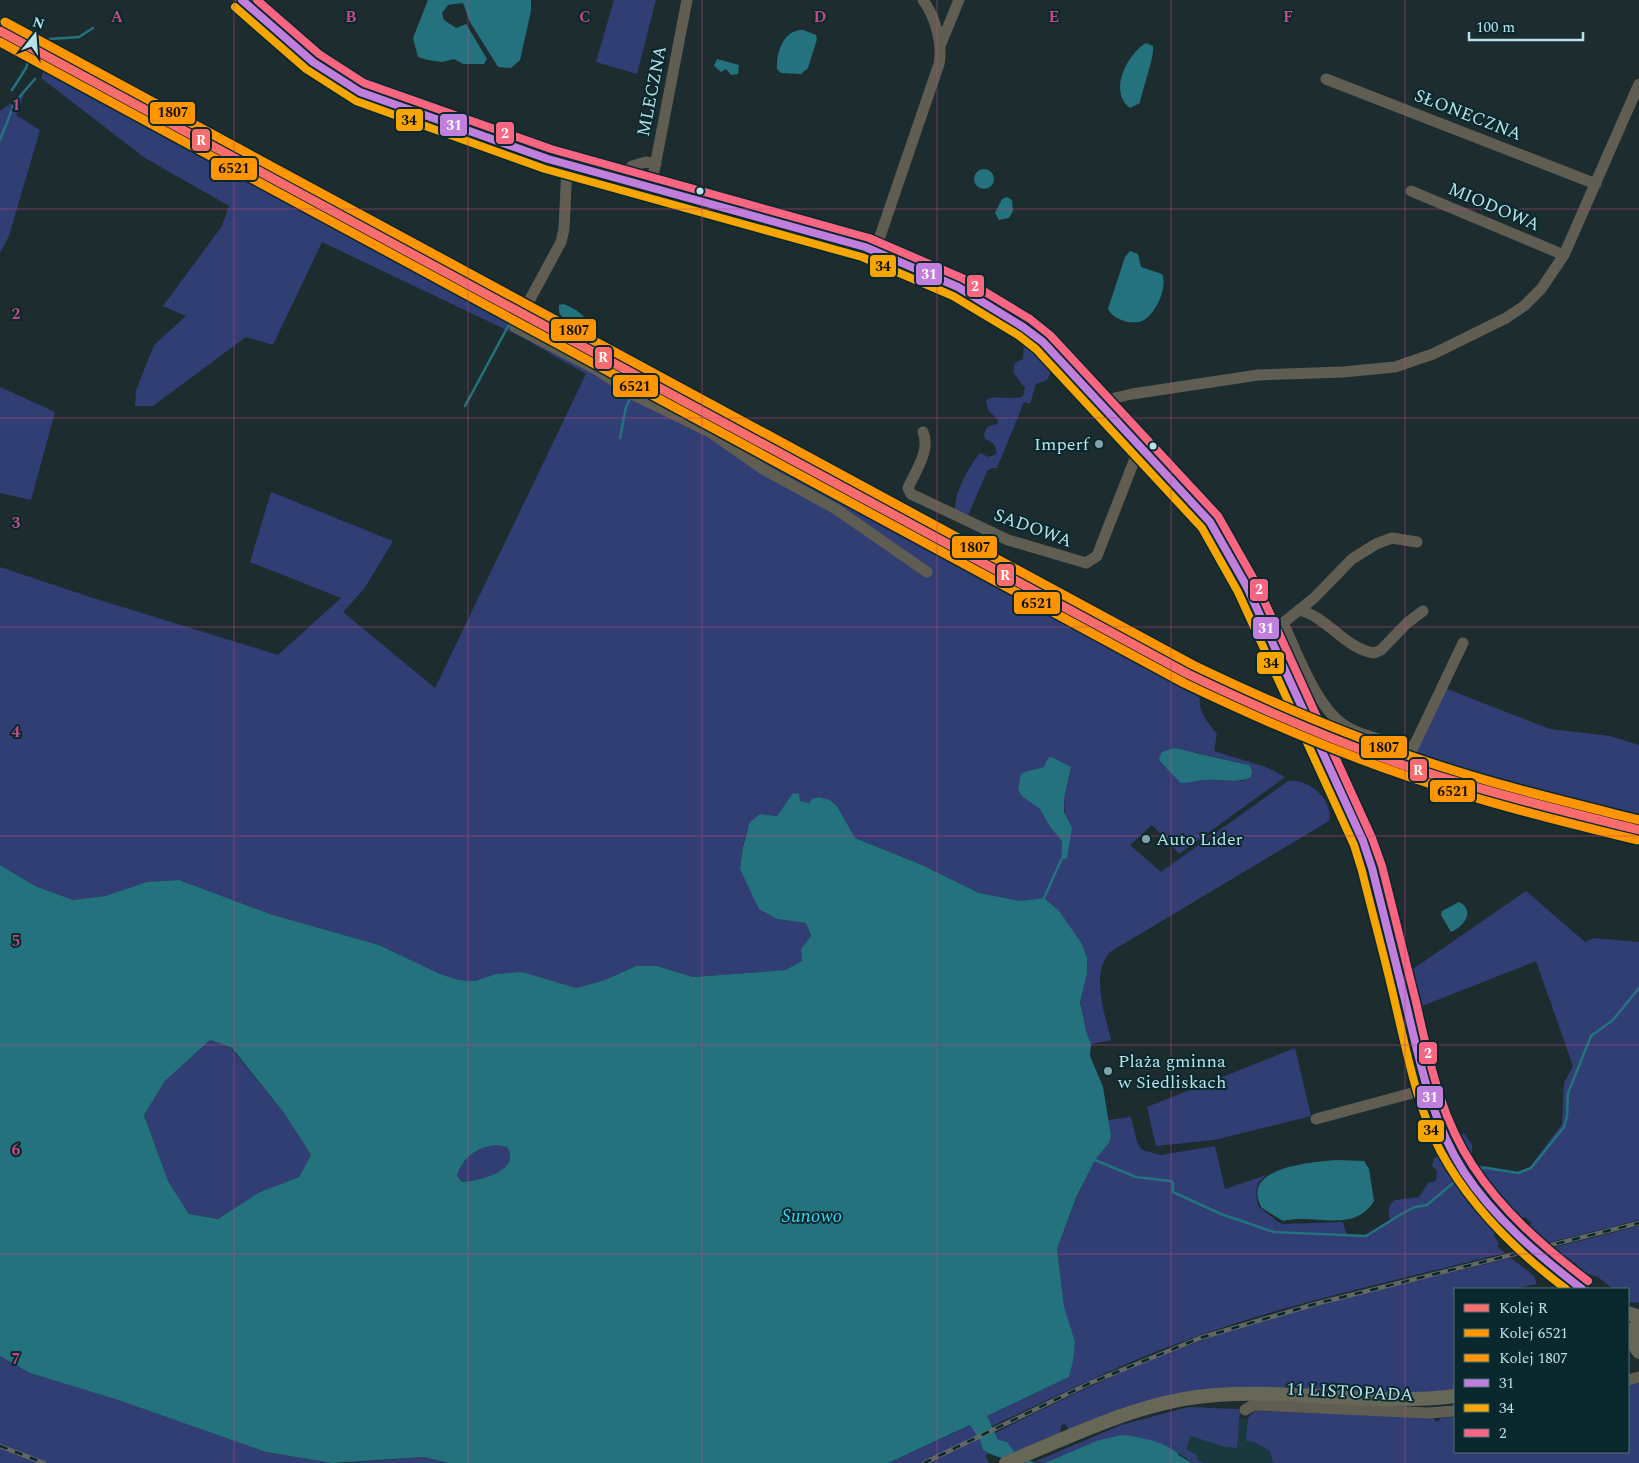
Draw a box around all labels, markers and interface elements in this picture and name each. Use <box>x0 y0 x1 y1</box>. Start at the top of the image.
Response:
text: A <box>111 5 124 29</box>
text: B <box>345 5 357 29</box>
text: C <box>579 5 591 29</box>
text: D <box>814 5 827 29</box>
text: E <box>1049 5 1059 29</box>
text: F <box>1283 5 1293 29</box>
north arrow <box>10 10 60 60</box>
scale bar <box>1469 10 1583 42</box>
text: N <box>30 11 47 35</box>
text: 100 m <box>1476 16 1515 39</box>
street label: MLECZNA <box>630 43 674 139</box>
street label: SŁONECZNA <box>1410 82 1526 148</box>
text: 1 <box>12 93 20 117</box>
line badge: 1807 <box>149 101 196 125</box>
text: 1807 <box>157 102 189 123</box>
line badge: 34 <box>395 108 424 132</box>
text: 34 <box>401 110 417 131</box>
line badge: 31 <box>439 113 468 137</box>
text: 31 <box>446 115 462 136</box>
line badge: 2 <box>495 121 515 145</box>
text: 2 <box>501 123 509 144</box>
line badge: R <box>191 128 211 152</box>
text: R <box>196 130 207 151</box>
line badge: 6521 <box>210 157 258 181</box>
text: 6521 <box>218 158 250 179</box>
street label: MIODOWA <box>1444 176 1544 238</box>
unlabelled marker <box>695 186 705 196</box>
line badge: 34 <box>869 254 897 278</box>
text: 34 <box>875 256 891 277</box>
line badge: 31 <box>915 262 943 286</box>
text: 31 <box>921 264 937 285</box>
line badge: 2 <box>966 274 985 298</box>
text: 2 <box>971 276 979 297</box>
text: 2 <box>12 302 21 326</box>
line badge: 1807 <box>550 318 597 342</box>
text: 1807 <box>558 320 590 341</box>
line badge: R <box>594 346 613 370</box>
text: R <box>598 347 609 368</box>
line badge: 6521 <box>612 374 659 398</box>
text: 6521 <box>619 376 651 397</box>
place label: Imperf <box>1034 431 1091 458</box>
marker: Imperf <box>1093 438 1105 450</box>
unlabelled marker <box>1148 441 1158 451</box>
street label: SADOWA <box>990 501 1076 555</box>
text: 3 <box>12 511 21 535</box>
line badge: 1807 <box>951 535 998 559</box>
text: 1807 <box>959 537 991 558</box>
line badge: R <box>996 563 1015 587</box>
text: R <box>1000 565 1011 586</box>
line badge: 2 <box>1249 578 1269 602</box>
text: 2 <box>1255 579 1263 600</box>
line badge: 6521 <box>1013 591 1061 615</box>
text: 6521 <box>1021 593 1053 614</box>
line badge: 31 <box>1252 616 1280 640</box>
text: 31 <box>1258 618 1274 639</box>
line badge: 34 <box>1256 651 1285 675</box>
text: 34 <box>1263 653 1279 674</box>
text: 4 <box>12 720 21 744</box>
line badge: 1807 <box>1360 735 1408 759</box>
text: 1807 <box>1368 737 1400 758</box>
line badge: R <box>1409 758 1428 782</box>
text: R <box>1413 760 1424 781</box>
line badge: 6521 <box>1429 779 1476 803</box>
text: 6521 <box>1437 781 1469 802</box>
place label: Auto Lider <box>1156 826 1243 853</box>
marker: Auto Lider <box>1140 833 1152 845</box>
text: 5 <box>12 929 20 953</box>
line badge: 2 <box>1418 1041 1438 1065</box>
text: 2 <box>1424 1043 1432 1064</box>
place label: Plaża gminna w Siedliskach <box>1117 1048 1226 1096</box>
marker: Plaża gminna w Siedliskach <box>1102 1065 1114 1077</box>
line badge: 31 <box>1416 1085 1444 1109</box>
text: 31 <box>1422 1087 1438 1108</box>
line badge: 34 <box>1417 1119 1445 1143</box>
text: 34 <box>1423 1120 1439 1141</box>
text: 6 <box>12 1138 21 1162</box>
water label: Sunowo <box>782 1202 842 1231</box>
legend <box>1454 1288 1629 1453</box>
text: Kolej R <box>1499 1297 1548 1320</box>
text: Kolej 6521 <box>1499 1322 1568 1345</box>
text: 7 <box>12 1347 21 1371</box>
text: Kolej 1807 <box>1499 1347 1568 1370</box>
text: 31 <box>1499 1372 1514 1395</box>
street label: 11 LISTOPADA <box>1286 1375 1414 1409</box>
text: 34 <box>1499 1397 1515 1420</box>
text: 2 <box>1499 1422 1507 1445</box>

